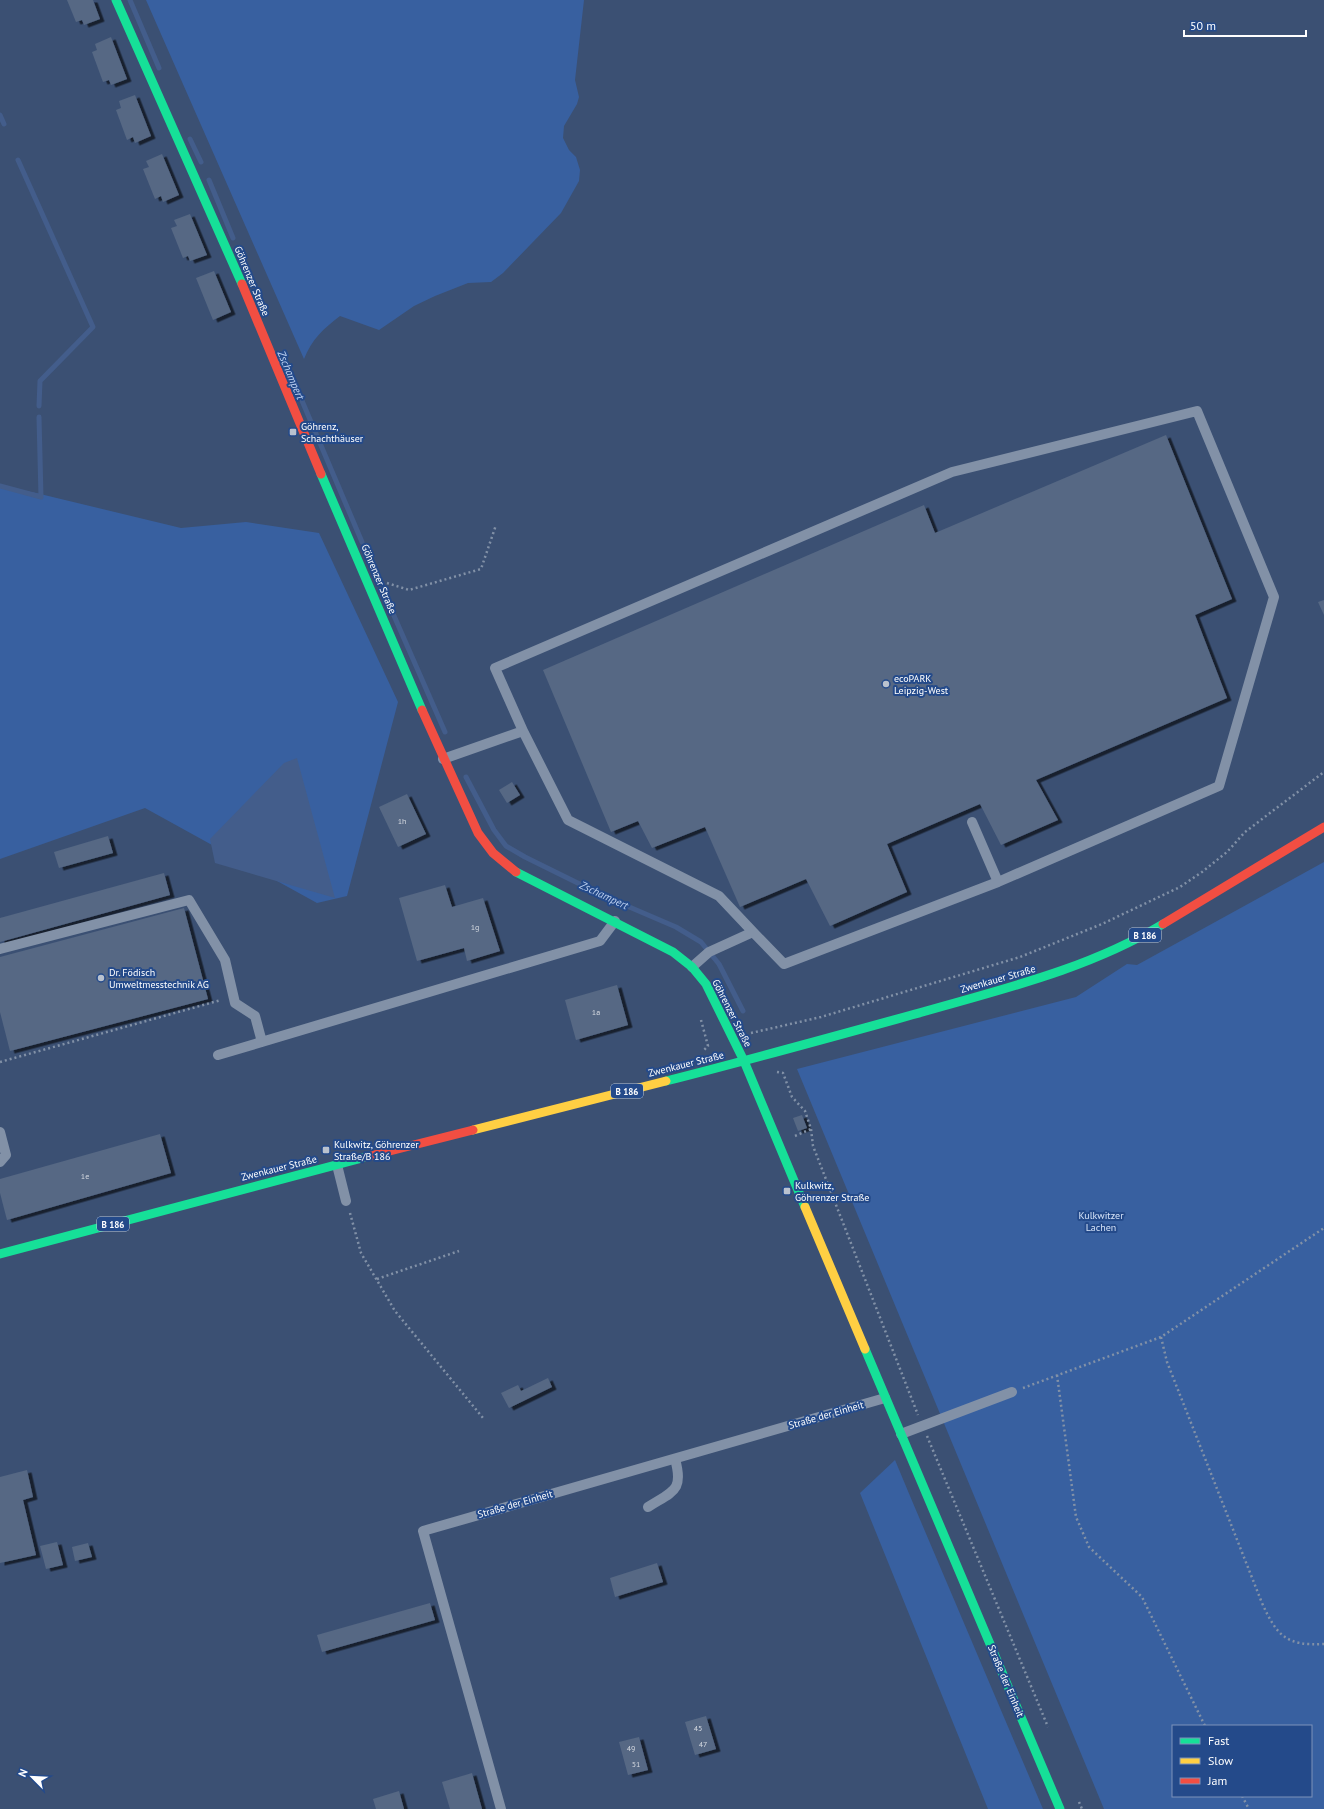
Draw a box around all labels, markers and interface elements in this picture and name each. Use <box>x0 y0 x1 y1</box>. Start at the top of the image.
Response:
scale bar <box>1184 12 1306 38</box>
text: 50 m <box>1190 18 1216 33</box>
street label: Göhrenzer Straße <box>231 244 273 318</box>
water label: Zschampert <box>274 347 308 402</box>
place label: Göhrenz, Schachthäuser <box>301 420 364 445</box>
marker: Göhrenz, Schachthäuser <box>288 427 298 437</box>
street label: Göhrenzer Straße <box>358 542 400 616</box>
place label: ecoPARK Leipzig-West <box>894 672 949 697</box>
marker: ecoPARK Leipzig-West <box>881 679 891 689</box>
house number: 1h <box>398 816 406 826</box>
water label: Zschampert <box>577 877 631 913</box>
house number: 1g <box>471 922 479 932</box>
road number: B 186 <box>1129 928 1161 942</box>
street label: Zwenkauer Straße <box>959 962 1037 996</box>
place label: Dr. Födisch Umweltmesstechnik AG <box>109 966 209 991</box>
marker: Dr. Födisch Umweltmesstechnik AG <box>96 973 106 983</box>
street label: Göhrenzer Straße <box>709 977 755 1049</box>
house number: 1a <box>592 1007 600 1017</box>
street label: Zwenkauer Straße <box>647 1048 725 1080</box>
road number: B 186 <box>611 1084 643 1098</box>
place label: Kulkwitz, Göhrenzer Straße/B 186 <box>334 1138 419 1163</box>
marker: Kulkwitz, Göhrenzer Straße/B 186 <box>321 1145 331 1155</box>
street label: Zwenkauer Straße <box>240 1152 318 1184</box>
house number: 1e <box>81 1171 89 1181</box>
place label: Kulkwitz, Göhrenzer Straße <box>795 1179 869 1204</box>
marker: Kulkwitz, Göhrenzer Straße <box>782 1186 792 1196</box>
park label: Kulkwitzer Lachen <box>1078 1209 1124 1234</box>
road number: B 186 <box>97 1217 129 1231</box>
street label: Straße der Einheit <box>787 1398 866 1432</box>
street label: Straße der Einheit <box>476 1487 555 1521</box>
street label: Straße der Einheit <box>985 1643 1027 1720</box>
house number: 45 <box>694 1723 702 1733</box>
legend <box>1172 1725 1312 1797</box>
text: Fast <box>1208 1733 1229 1748</box>
house number: 47 <box>699 1739 707 1749</box>
house number: 49 <box>627 1743 635 1753</box>
text: Slow <box>1208 1753 1233 1768</box>
north arrow <box>12 1757 52 1797</box>
house number: 51 <box>632 1759 640 1769</box>
text: N <box>15 1767 31 1779</box>
text: Jam <box>1207 1773 1227 1788</box>

